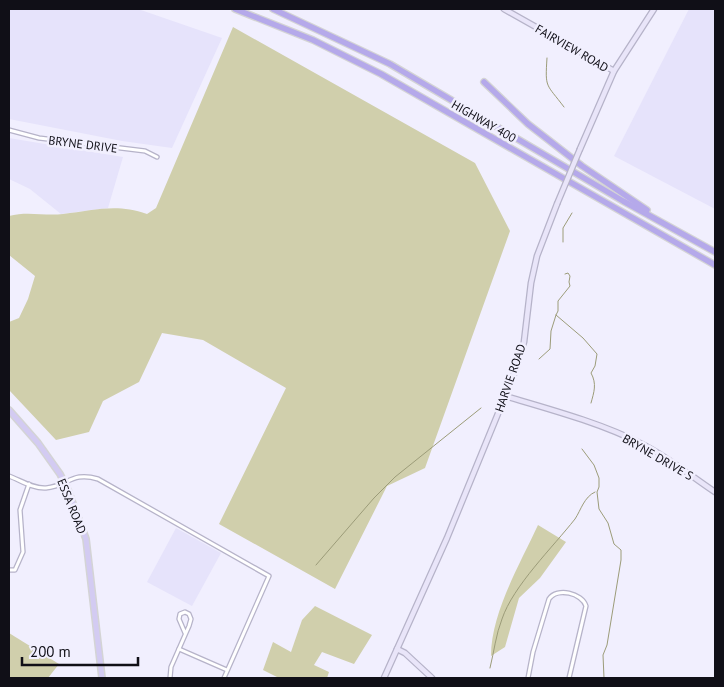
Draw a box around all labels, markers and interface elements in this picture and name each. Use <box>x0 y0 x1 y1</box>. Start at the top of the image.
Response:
street label: FAIRVIEW ROAD <box>533 21 611 75</box>
street label: HIGHWAY 400 <box>449 97 519 146</box>
street label: BRYNE DRIVE <box>48 132 118 156</box>
street label: HARVIE ROAD <box>491 342 529 414</box>
street label: BRYNE DRIVE S <box>620 431 696 483</box>
street label: ESSA ROAD <box>54 476 90 536</box>
scale bar <box>22 634 139 666</box>
text: 200 m <box>30 642 71 661</box>

